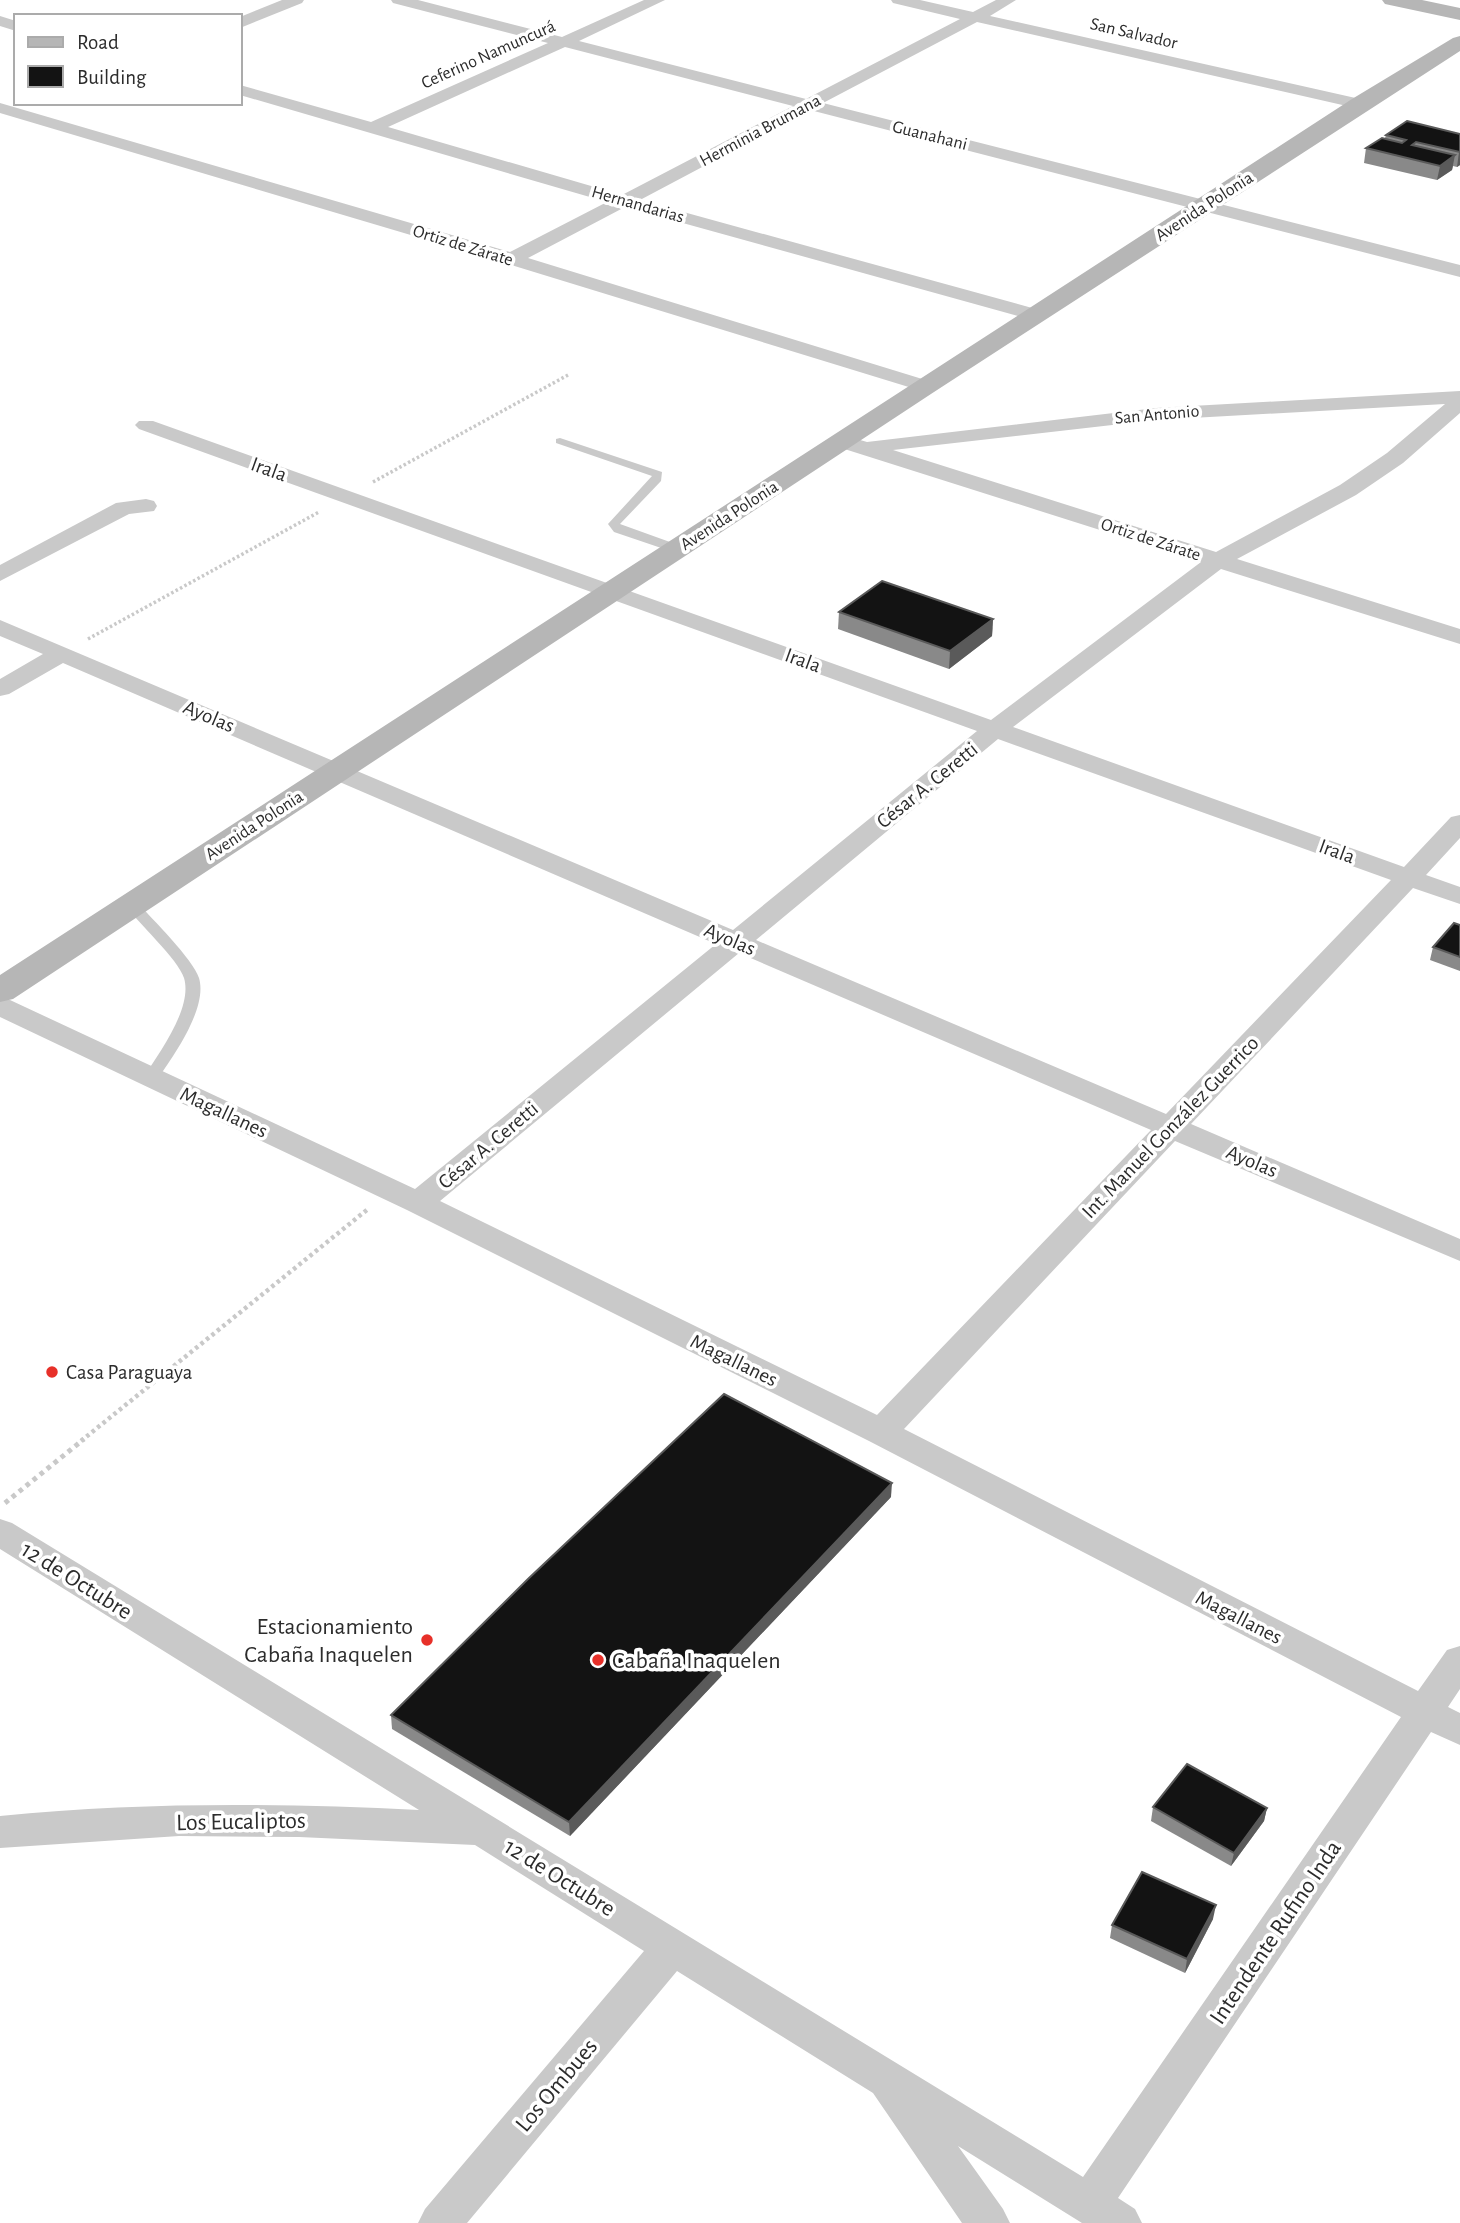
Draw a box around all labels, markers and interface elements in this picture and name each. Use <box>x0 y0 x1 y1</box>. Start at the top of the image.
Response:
legend <box>14 14 242 105</box>
street label: San Salvador <box>1088 15 1179 53</box>
street label: Ceferino Namuncurá <box>419 17 558 93</box>
text: Road <box>77 32 119 53</box>
text: Building <box>77 67 147 88</box>
street label: Herminia Brumana <box>697 91 824 170</box>
street label: Guanahani <box>890 118 969 154</box>
street label: Avenida Polonia <box>1152 169 1257 245</box>
street label: Hernandarias <box>589 183 686 227</box>
street label: Ortiz de Zárate <box>410 222 515 270</box>
street label: San Antonio <box>1114 402 1200 428</box>
street label: Irala <box>248 453 290 486</box>
street label: Avenida Polonia <box>677 478 782 554</box>
street label: Ortiz de Zárate <box>1099 515 1203 565</box>
street label: Irala <box>782 644 824 677</box>
street label: Ayolas <box>180 696 237 737</box>
street label: César A. Ceretti <box>873 738 982 832</box>
street label: Avenida Polonia <box>202 788 307 864</box>
street label: Irala <box>1316 835 1358 868</box>
street label: Ayolas <box>701 919 758 960</box>
street label: Int. Manuel González Guerrico <box>1078 1032 1263 1223</box>
street label: Magallanes <box>177 1083 271 1142</box>
street label: César A. Ceretti <box>434 1098 542 1193</box>
street label: Ayolas <box>1223 1141 1280 1182</box>
street label: Magallanes <box>687 1330 781 1390</box>
place label: Casa Paraguaya <box>66 1362 193 1383</box>
marker: Casa Paraguaya <box>44 1364 60 1380</box>
street label: 12 de Octubre <box>17 1537 136 1624</box>
street label: Magallanes <box>1192 1587 1285 1648</box>
place label: Estacionamiento Cabaña Inaquelen <box>244 1615 413 1667</box>
marker: Estacionamiento Cabaña Inaquelen <box>419 1632 435 1648</box>
place label: Cabaña Inaquelen <box>612 1649 781 1673</box>
marker: Cabaña Inaquelen <box>590 1652 606 1668</box>
street label: Los Eucaliptos <box>176 1809 306 1835</box>
street label: 12 de Octubre <box>500 1834 619 1921</box>
street label: Intendente Rufino Inda <box>1206 1836 1346 2029</box>
street label: Los Ombues <box>511 2035 602 2137</box>

